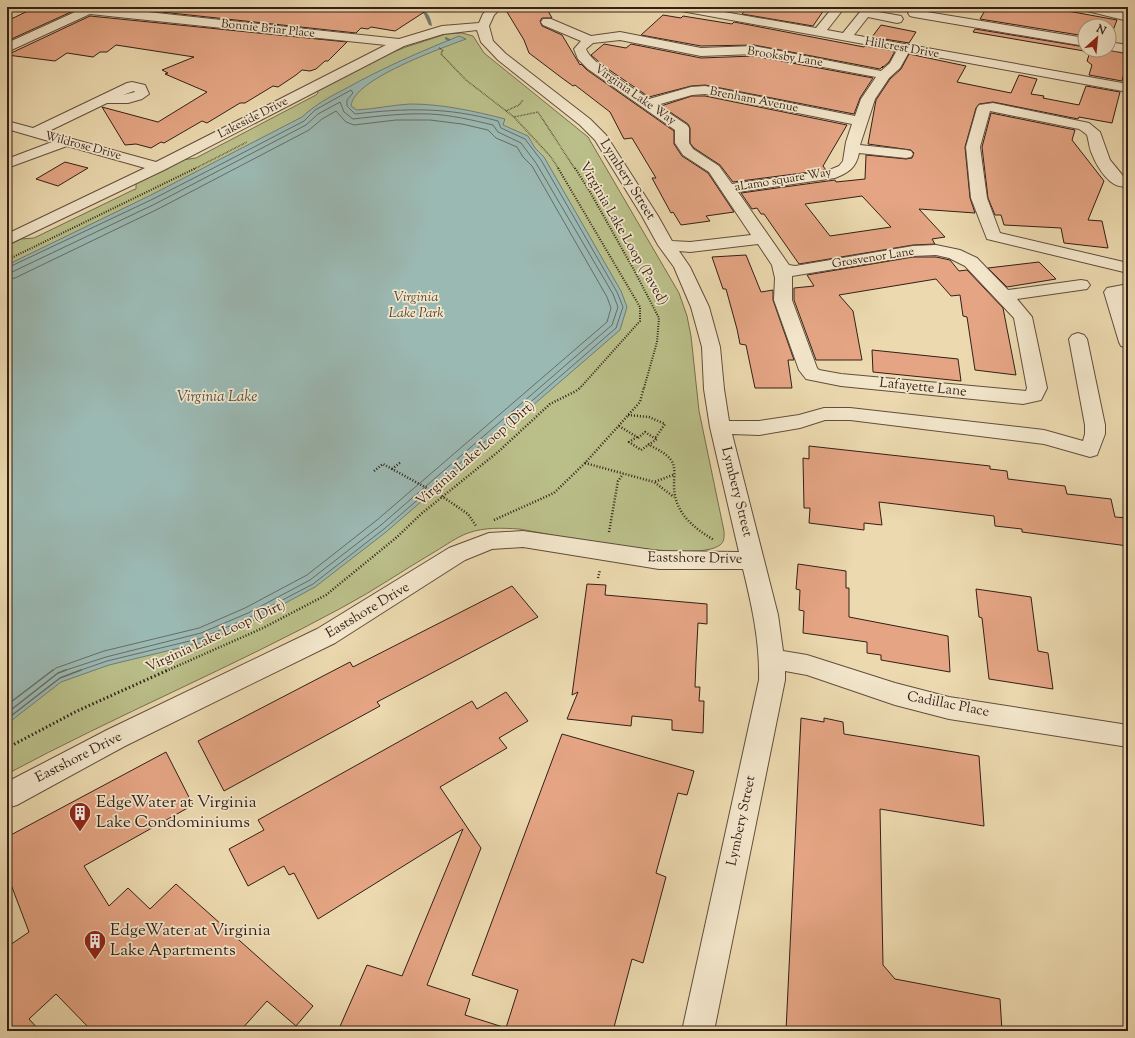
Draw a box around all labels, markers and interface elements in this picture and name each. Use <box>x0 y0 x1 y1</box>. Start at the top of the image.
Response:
street label: Bonnie Briar Place <box>220 15 316 43</box>
north arrow <box>1077 18 1117 58</box>
text: N <box>1093 20 1109 39</box>
street label: Hillcrest Drive <box>863 33 941 63</box>
street label: Brooksby Lane <box>746 42 825 72</box>
street label: Virginia Lake Way <box>591 60 679 130</box>
street label: Brenham Avenue <box>708 83 800 117</box>
street label: Lakeside Drive <box>215 92 291 143</box>
street label: Wildrose Drive <box>43 127 124 165</box>
street label: Lymbery Street <box>594 136 660 224</box>
street label: Virginia Lake Loop (Paved) <box>574 159 672 309</box>
street label: aLamo square Way <box>733 163 833 197</box>
street label: Grosvenor Lane <box>831 243 916 273</box>
park label: Virginia Lake Park <box>388 288 444 324</box>
street label: Lafayette Lane <box>878 373 968 403</box>
water label: Virginia Lake <box>177 387 257 408</box>
street label: Virginia Lake Loop (Dirt) <box>412 397 540 511</box>
street label: Lymbery Street <box>715 445 757 539</box>
street label: Eastshore Drive <box>647 548 743 570</box>
street label: Eastshore Drive <box>322 578 414 644</box>
street label: Virginia Lake Loop (Dirt) <box>143 596 289 678</box>
street label: Cadillac Place <box>905 687 991 723</box>
street label: Eastshore Drive <box>32 728 126 788</box>
street label: Lymbery Street <box>723 774 761 868</box>
place label: EdgeWater at Virginia Lake Condominiums <box>96 791 257 835</box>
building icon: EdgeWater at Virginia Lake Condominiums <box>67 800 93 833</box>
place label: EdgeWater at Virginia Lake Apartments <box>110 919 271 963</box>
building icon: EdgeWater at Virginia Lake Apartments <box>82 928 108 961</box>

